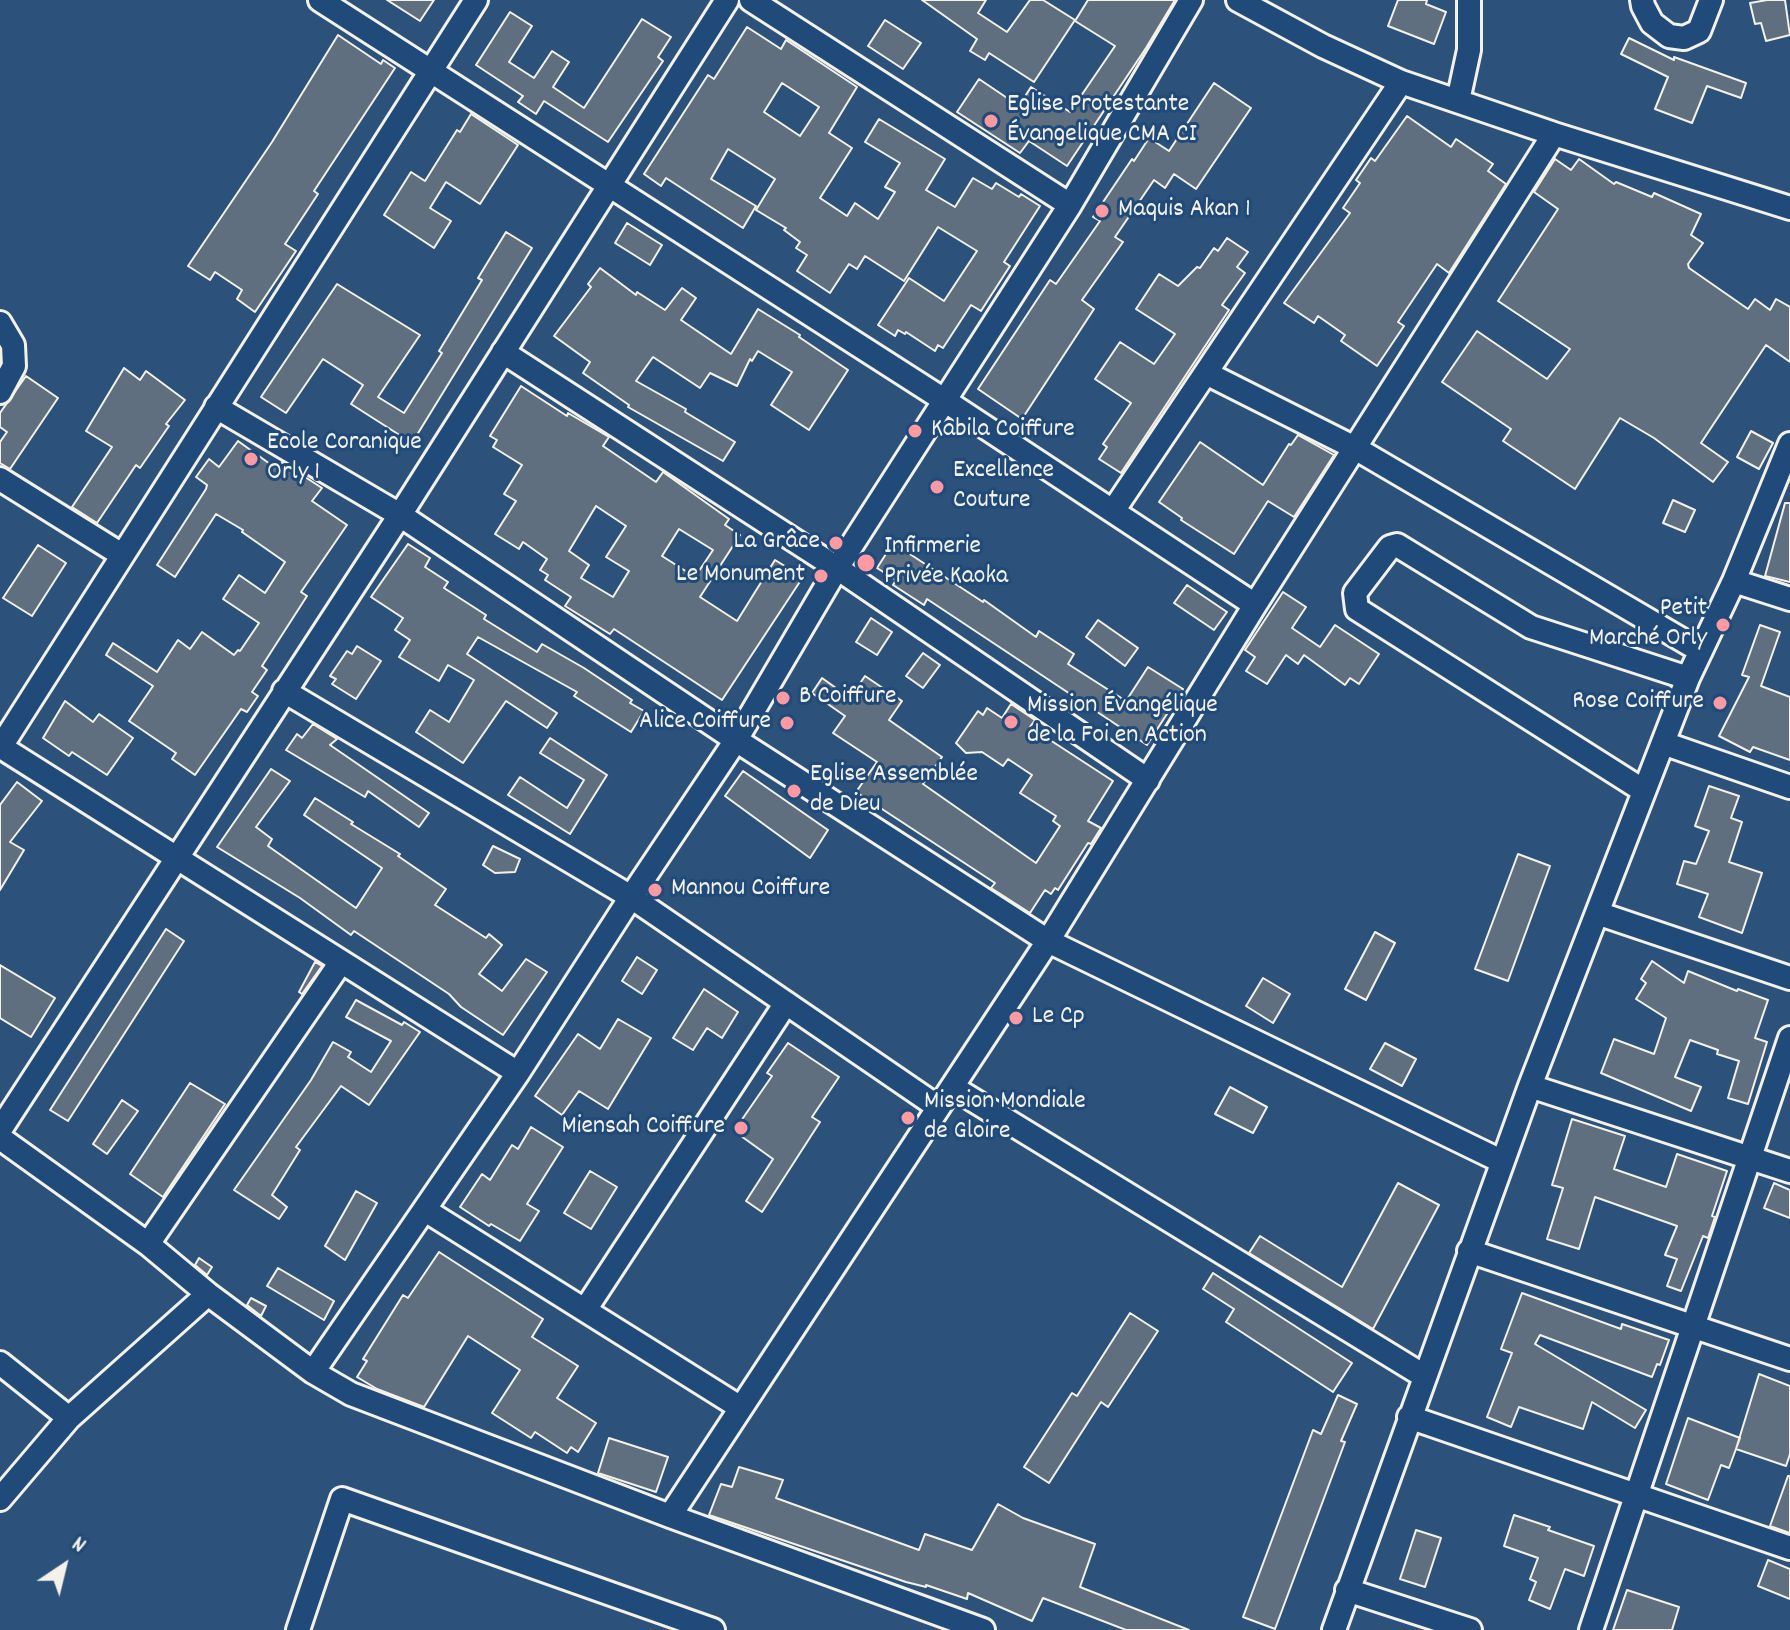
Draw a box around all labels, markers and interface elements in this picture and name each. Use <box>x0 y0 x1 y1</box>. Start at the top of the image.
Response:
place label: Eglise Protestante Évangelique CMA CI <box>1007 90 1197 152</box>
marker: Eglise Protestante Évangelique CMA CI <box>982 112 1000 130</box>
place label: Maquis Akan 1 <box>1118 195 1251 227</box>
marker: Maquis Akan 1 <box>1093 202 1111 220</box>
place label: Kabila Coiffure <box>931 415 1075 447</box>
marker: Kabila Coiffure <box>906 422 924 440</box>
place label: Ecole Coranique Orly 1 <box>267 428 422 490</box>
marker: Ecole Coranique Orly 1 <box>242 450 260 468</box>
place label: Excellence Couture <box>953 456 1054 518</box>
marker: Excellence Couture <box>928 478 946 496</box>
place label: La Grâce <box>734 527 820 559</box>
place label: Infirmerie Privée Kaoka <box>884 532 1008 594</box>
marker: La Grâce <box>827 534 845 552</box>
marker: Infirmerie Privée Kaoka <box>855 552 877 574</box>
place label: Le Monument <box>676 560 805 592</box>
marker: Le Monument <box>812 567 830 585</box>
place label: Petit Marché Orly <box>1589 594 1707 656</box>
marker: Petit Marché Orly <box>1714 616 1732 634</box>
place label: B Coiffure <box>799 682 896 714</box>
place label: Rose Coiffure <box>1572 687 1704 719</box>
marker: B Coiffure <box>774 689 792 707</box>
place label: Mission Évangélique de la Foi en Action <box>1027 691 1218 752</box>
marker: Rose Coiffure <box>1711 694 1729 712</box>
place label: Alice Coiffure <box>639 707 771 739</box>
marker: Mission Évangélique de la Foi en Action <box>1002 713 1020 731</box>
marker: Alice Coiffure <box>778 714 796 732</box>
place label: Eglise Assemblée de Dieu <box>810 760 978 822</box>
marker: Eglise Assemblée de Dieu <box>785 782 803 800</box>
place label: Mannou Coiffure <box>671 874 830 906</box>
marker: Mannou Coiffure <box>646 881 664 899</box>
place label: Le Cp <box>1032 1002 1085 1034</box>
marker: Le Cp <box>1007 1009 1025 1027</box>
place label: Mission Mondiale de Gloire <box>924 1087 1086 1148</box>
marker: Mission Mondiale de Gloire <box>899 1109 917 1127</box>
place label: Miensah Coiffure <box>561 1112 725 1144</box>
marker: Miensah Coiffure <box>732 1119 750 1137</box>
north arrow <box>24 1526 104 1606</box>
text: N <box>65 1530 91 1562</box>

